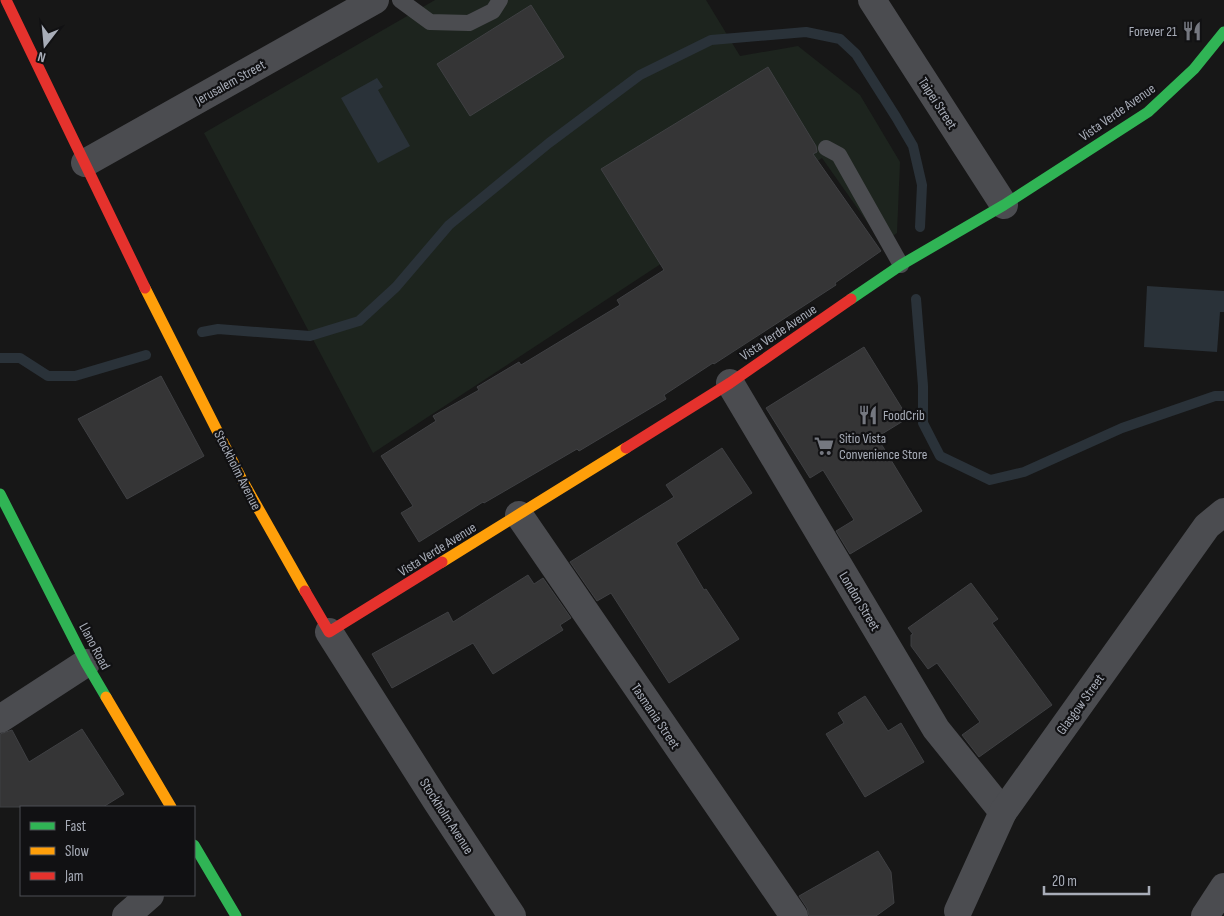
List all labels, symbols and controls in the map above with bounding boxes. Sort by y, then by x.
north arrow [20,20,70,70]
restaurant icon: Forever 21 [1181,20,1203,42]
place label: Forever 21 [1129,23,1177,40]
text: N [36,48,47,66]
street label: Jerusalem Street [191,56,268,109]
street label: Taipei Street [915,74,961,132]
street label: Vista Verde Avenue [1076,80,1159,145]
street label: Vista Verde Avenue [737,300,820,364]
restaurant icon: FoodCrib [857,404,879,426]
place label: FoodCrib [883,407,925,424]
street label: Stockholm Avenue [210,428,265,513]
place label: Sitio Vista Convenience Store [839,430,927,463]
supermarket icon: Sitio Vista Convenience Store [813,435,835,457]
street label: Vista Verde Avenue [395,519,479,580]
street label: London Street [835,568,884,634]
street label: Llano Road [75,620,114,673]
street label: Glasgow Street [1053,671,1108,738]
street label: Tasmania Street [627,680,684,752]
street label: Stockholm Avenue [416,775,477,857]
legend [20,806,195,896]
text: Fast [65,817,87,836]
text: Slow [65,842,89,861]
scale bar [1044,864,1149,896]
text: Jam [64,867,83,886]
text: 20 m [1052,872,1077,891]

